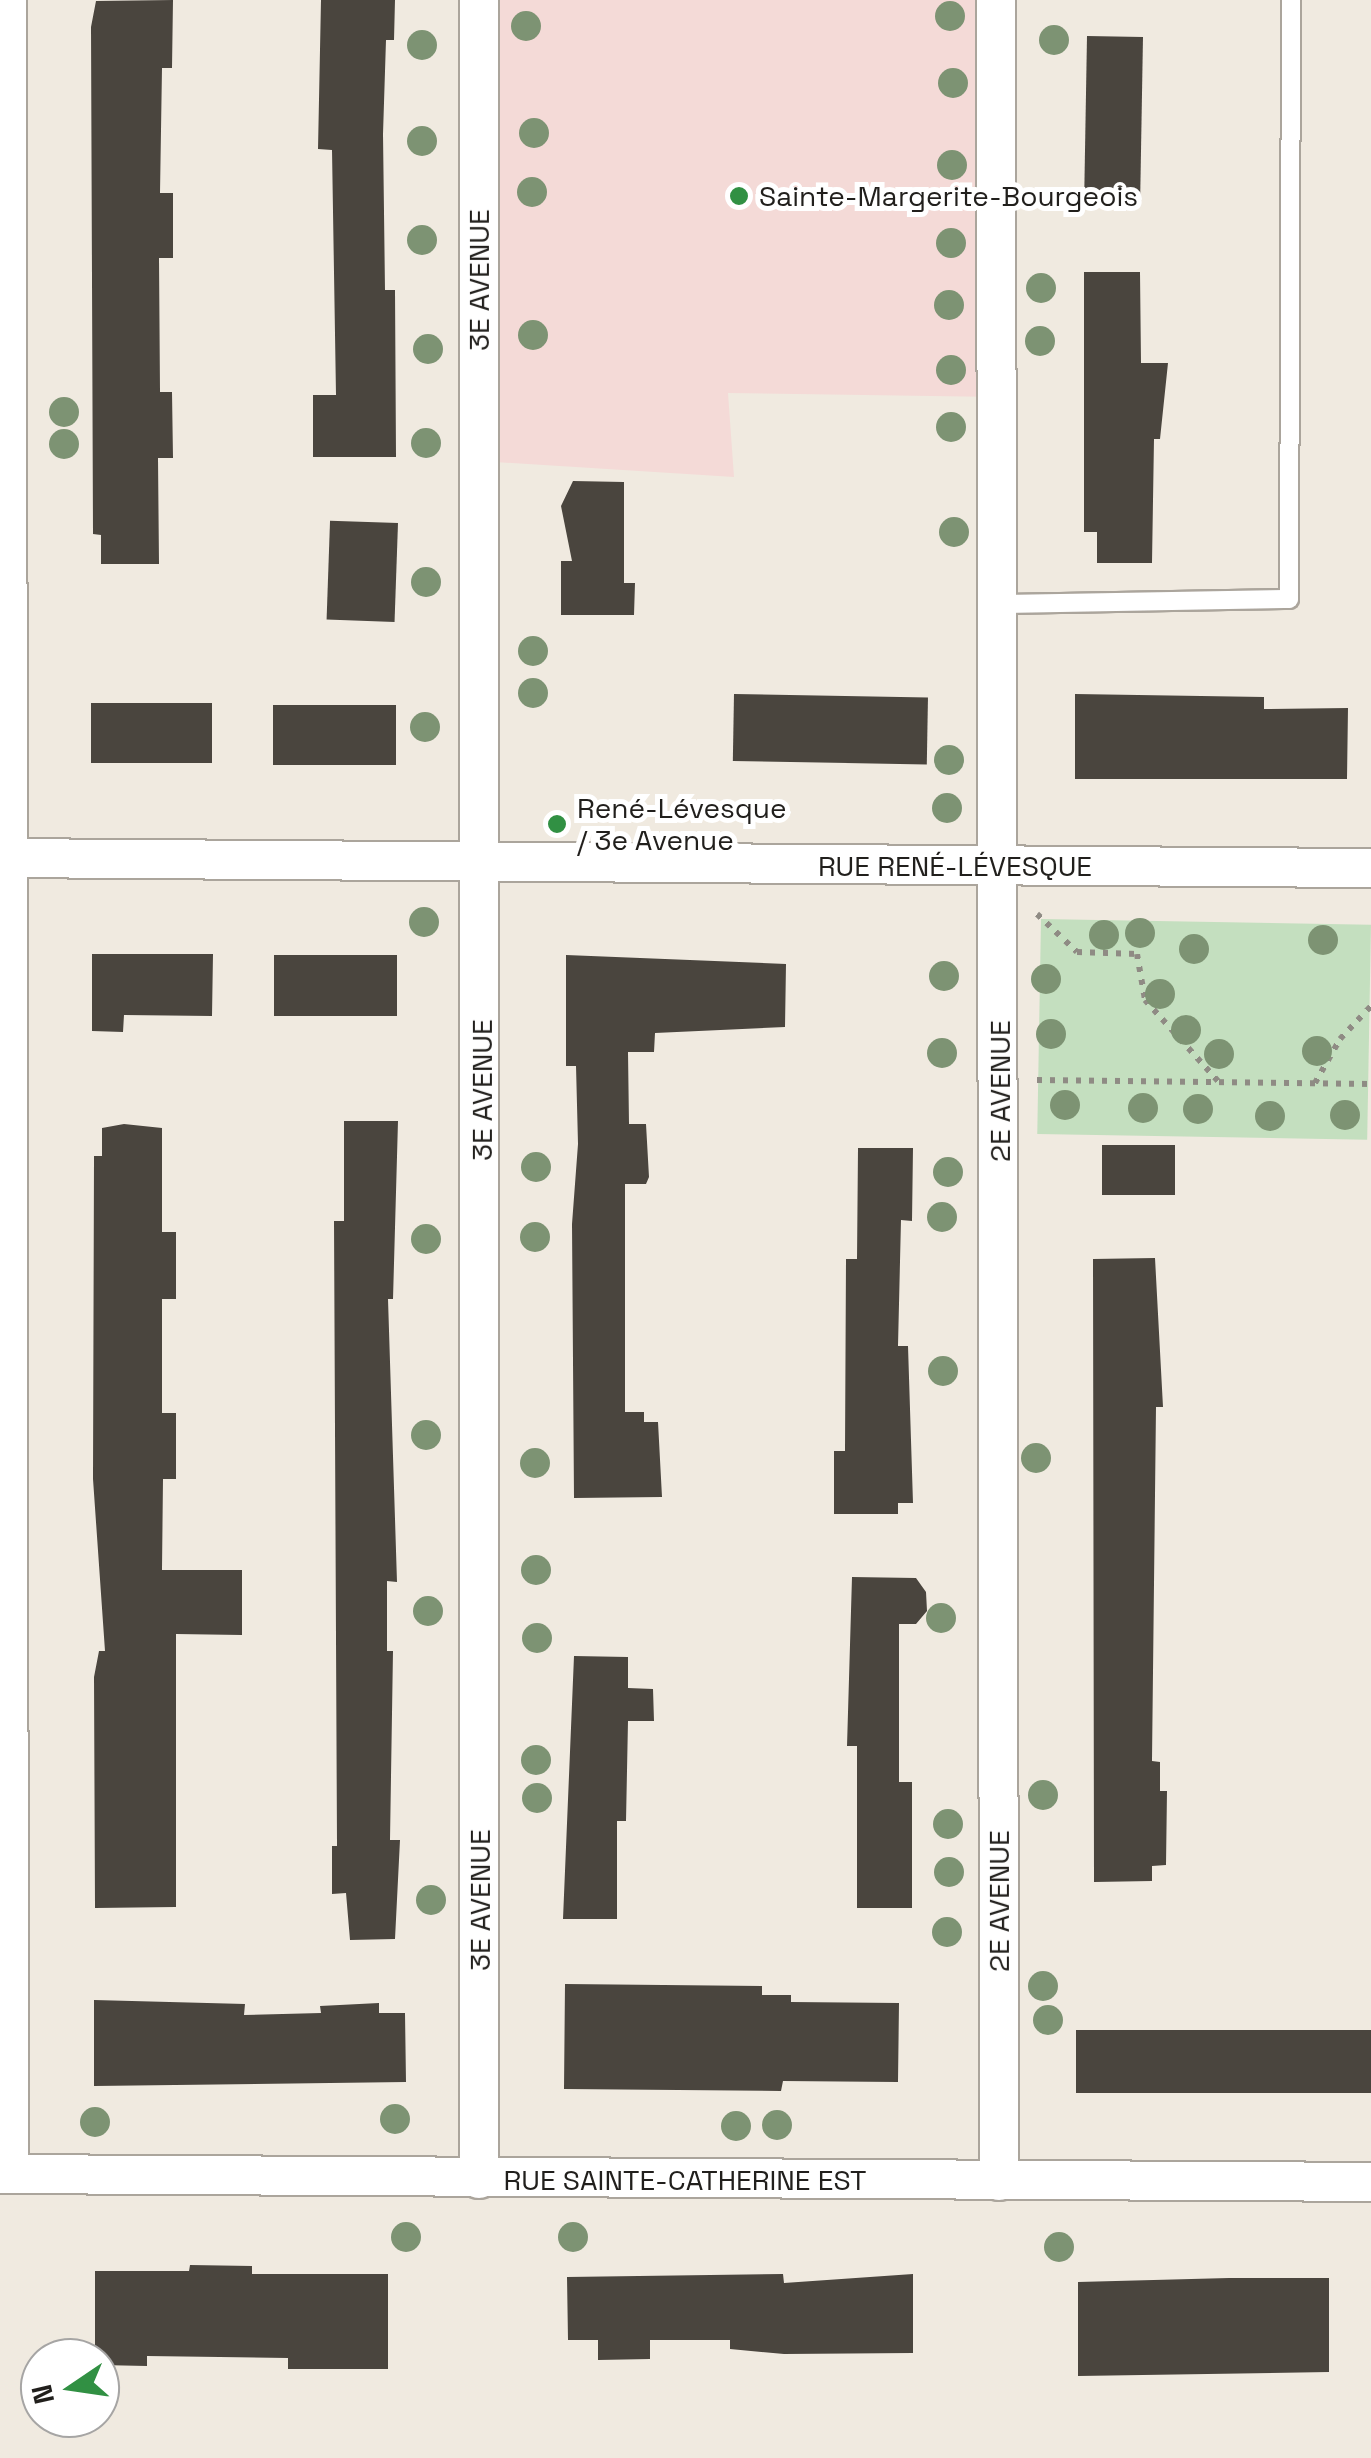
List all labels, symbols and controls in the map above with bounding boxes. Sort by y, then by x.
place label: Sainte-Margerite-Bourgeois [759,179,1138,213]
marker: Sainte-Margerite-Bourgeois [728,185,750,207]
street label: 3E AVENUE [462,209,496,351]
place label: René-Lévesque / 3e Avenue [577,791,787,857]
marker: René-Lévesque / 3e Avenue [546,813,568,835]
street label: RUE RENÉ-LÉVESQUE [818,849,1092,883]
street label: 3E AVENUE [465,1019,499,1161]
street label: 2E AVENUE [983,1020,1017,1162]
street label: 3E AVENUE [463,1829,497,1971]
street label: 2E AVENUE [982,1830,1016,1972]
street label: RUE SAINTE-CATHERINE EST [504,2163,866,2197]
north arrow [20,2338,120,2438]
text: N [23,2381,62,2407]

